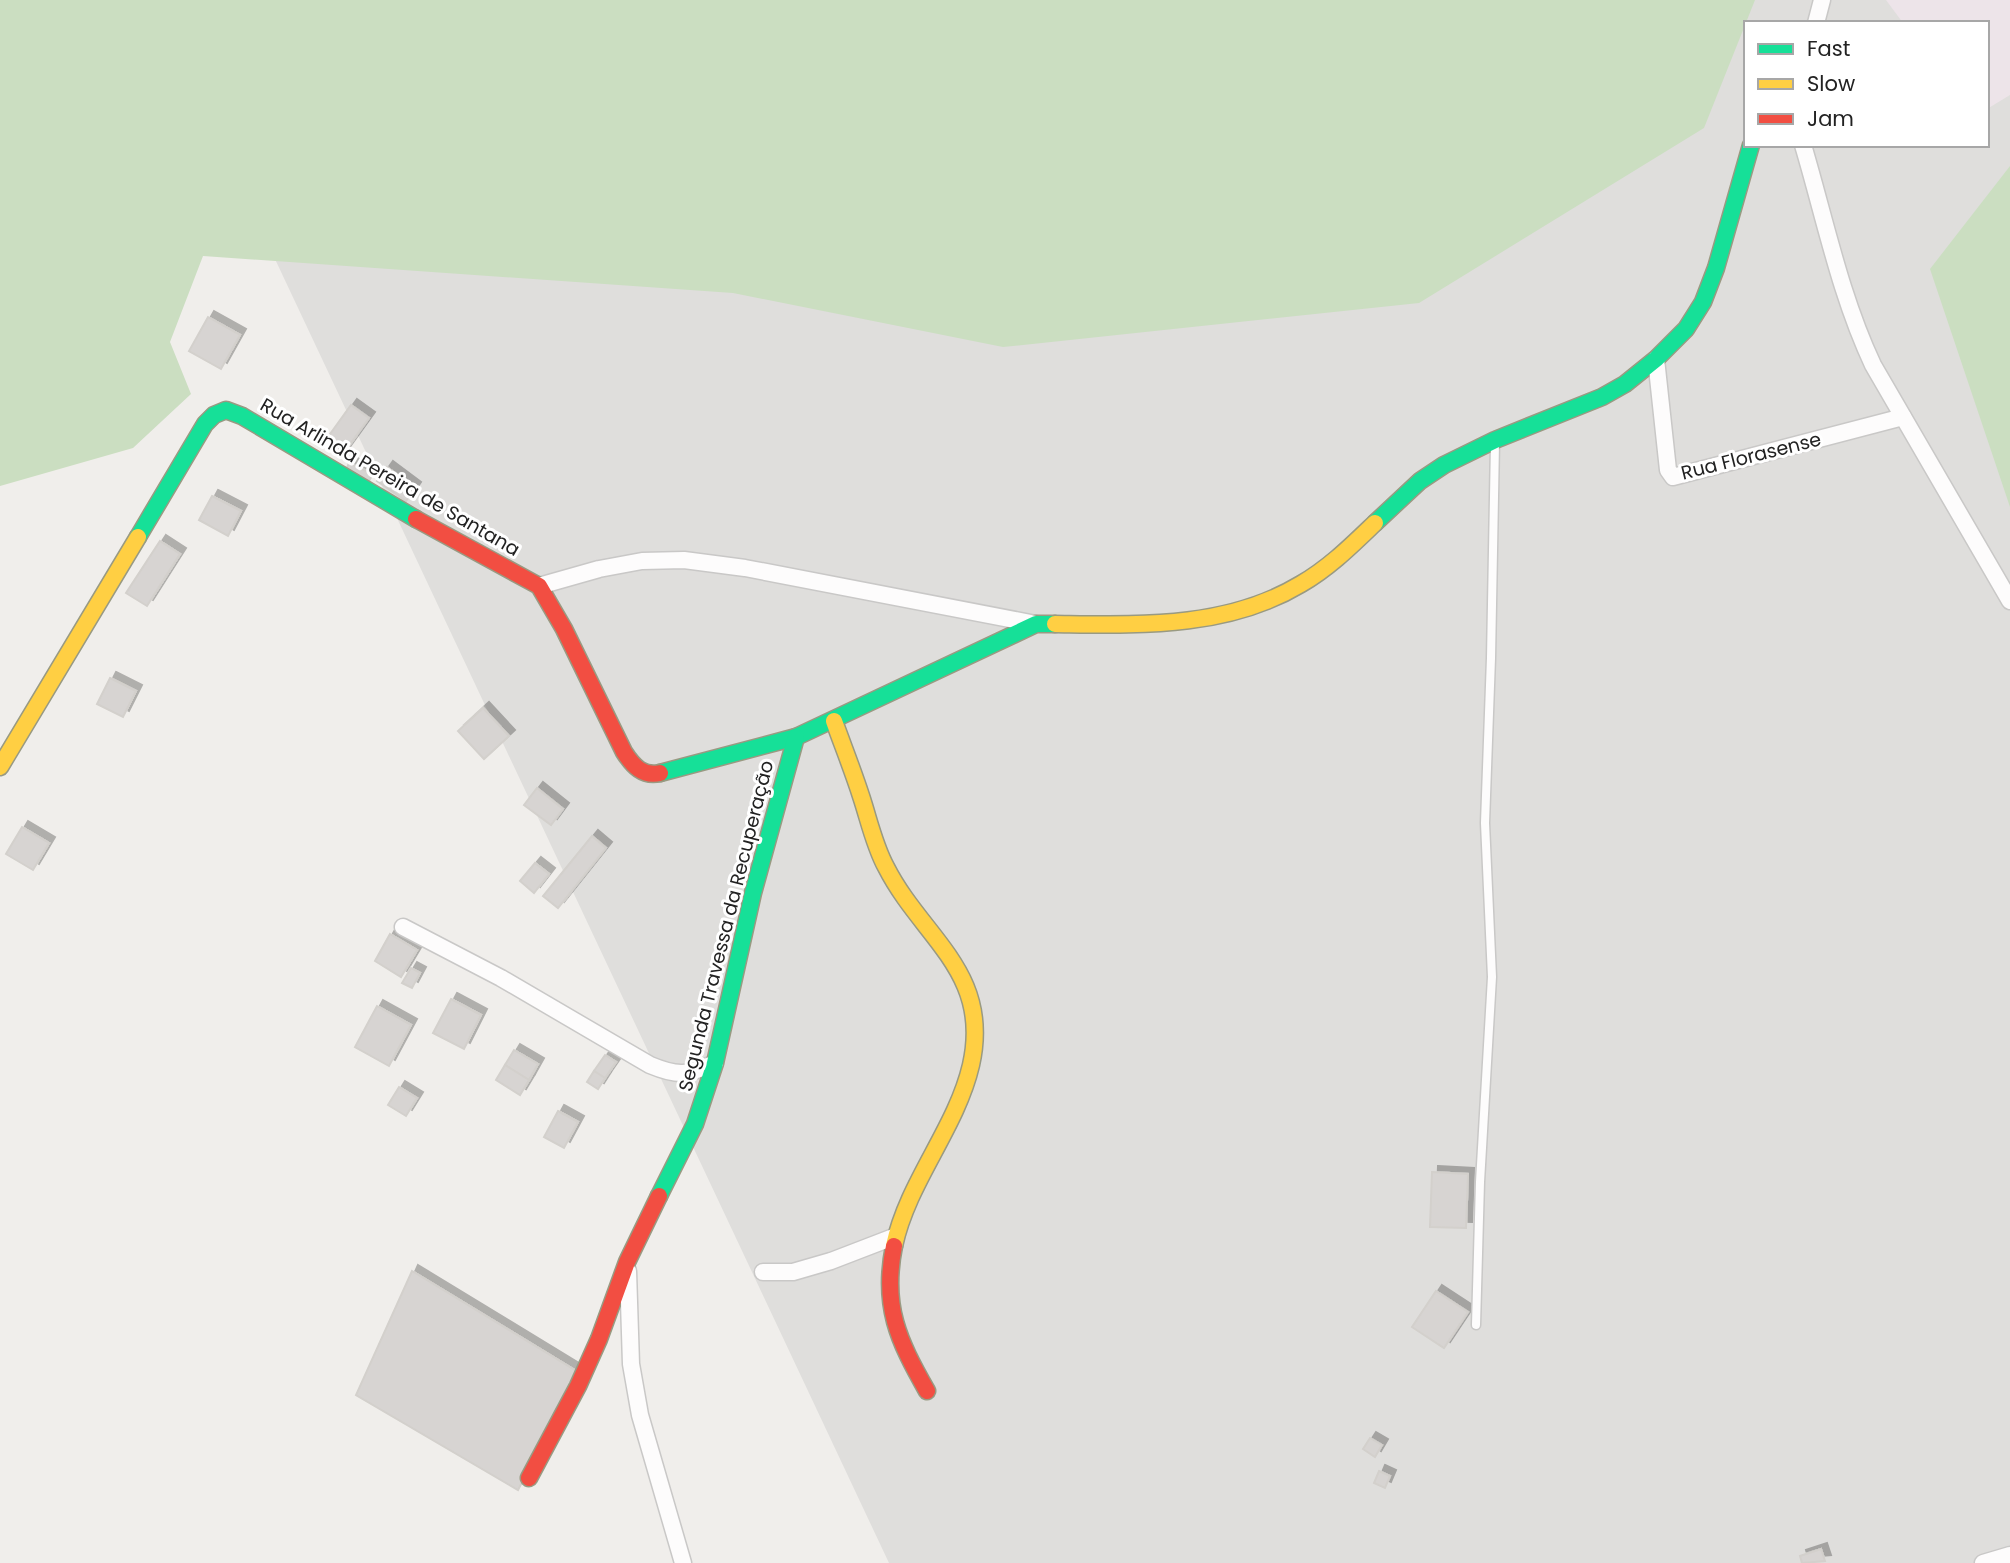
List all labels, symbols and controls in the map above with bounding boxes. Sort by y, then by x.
legend [1744,21,1989,147]
text: Fast [1807,34,1850,63]
text: Slow [1807,69,1855,98]
text: Jam [1807,104,1854,133]
street label: Rua Arlinda Pereira de Santana [255,391,525,563]
street label: Rua Florasense [1678,426,1824,486]
street label: Segunda Travessa da Recuperação [672,758,780,1094]

